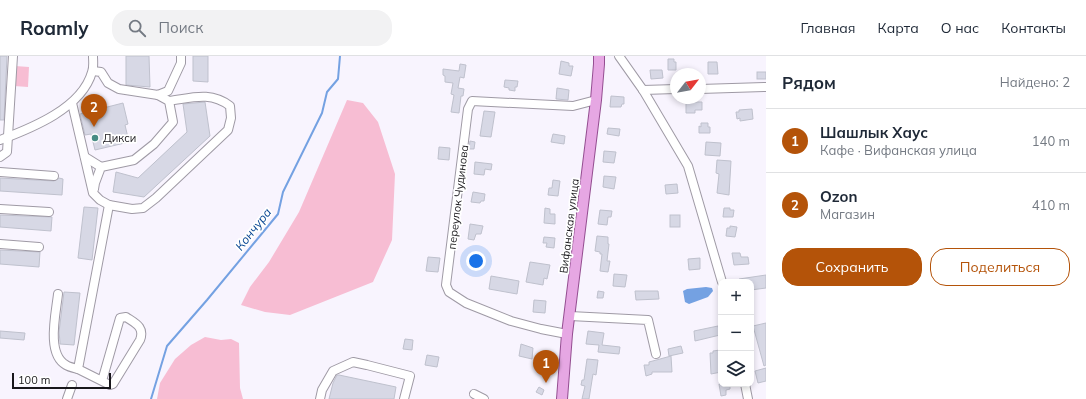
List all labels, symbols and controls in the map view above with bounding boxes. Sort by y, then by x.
search box [112,10,392,46]
text: Roamly [20,16,88,40]
icon: search [126,17,148,39]
text: Поиск [158,18,203,37]
text: Главная [801,19,856,37]
text: Карта [878,19,919,37]
text: О нас [941,19,979,37]
text: Контакты [1001,19,1066,37]
north arrow [670,68,706,104]
text: Рядом [782,72,836,93]
text: Найдено: 2 [1000,74,1070,90]
pin: 2 [81,94,107,127]
text: Шашлык Хаус [820,123,928,142]
place label: Дикси [103,131,136,145]
marker: Дикси [90,133,100,143]
text: 1 [791,133,799,149]
text: 140 m [1032,133,1070,149]
text: Кафе · Вифанская улица [820,142,977,158]
street label: переулок Чудинова [445,144,471,250]
street label: Вифанская улица [556,178,582,274]
text: Ozon [820,187,857,206]
text: 2 [791,197,799,213]
text: 410 m [1032,197,1070,213]
water label: Кончура [232,205,274,253]
text: Магазин [820,206,875,222]
button: Сохранить [782,248,922,286]
button: Поделиться [930,248,1070,286]
your location [466,251,486,271]
map controls [718,279,754,387]
button: + [718,279,754,315]
button: − [718,315,754,351]
pin: 1 [533,350,559,383]
button: layers [718,351,754,387]
scale bar [12,371,111,390]
text: 100 m [18,373,50,387]

